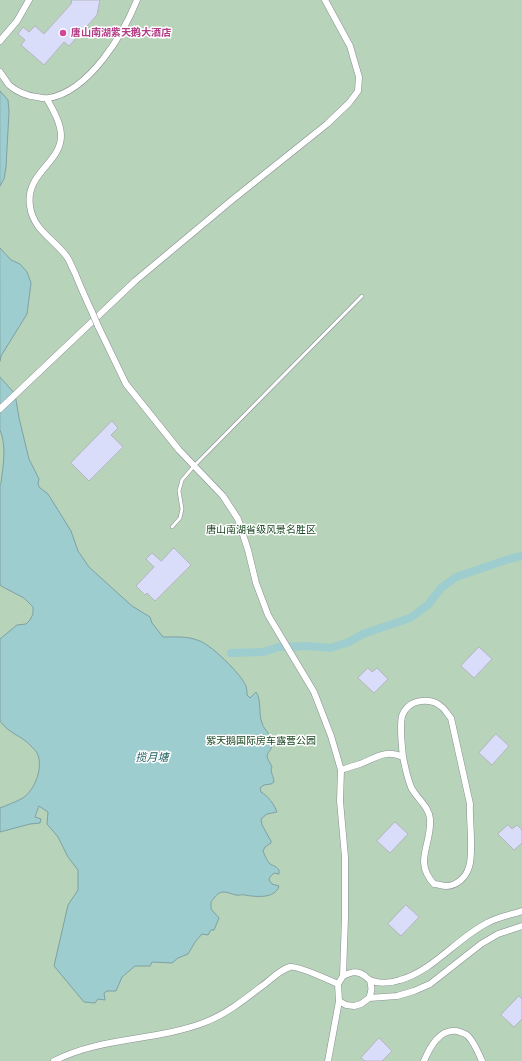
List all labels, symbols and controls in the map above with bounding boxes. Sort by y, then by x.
place label: 唐山南湖紫天鹅大酒店 [71,27,171,39]
marker: 唐山南湖紫天鹅大酒店 [58,28,68,38]
park label: 唐山南湖省级风景名胜区 [206,524,316,536]
park label: 紫天鹅国际房车露营公园 [206,735,316,747]
water label: 揽月塘 [136,751,168,765]

